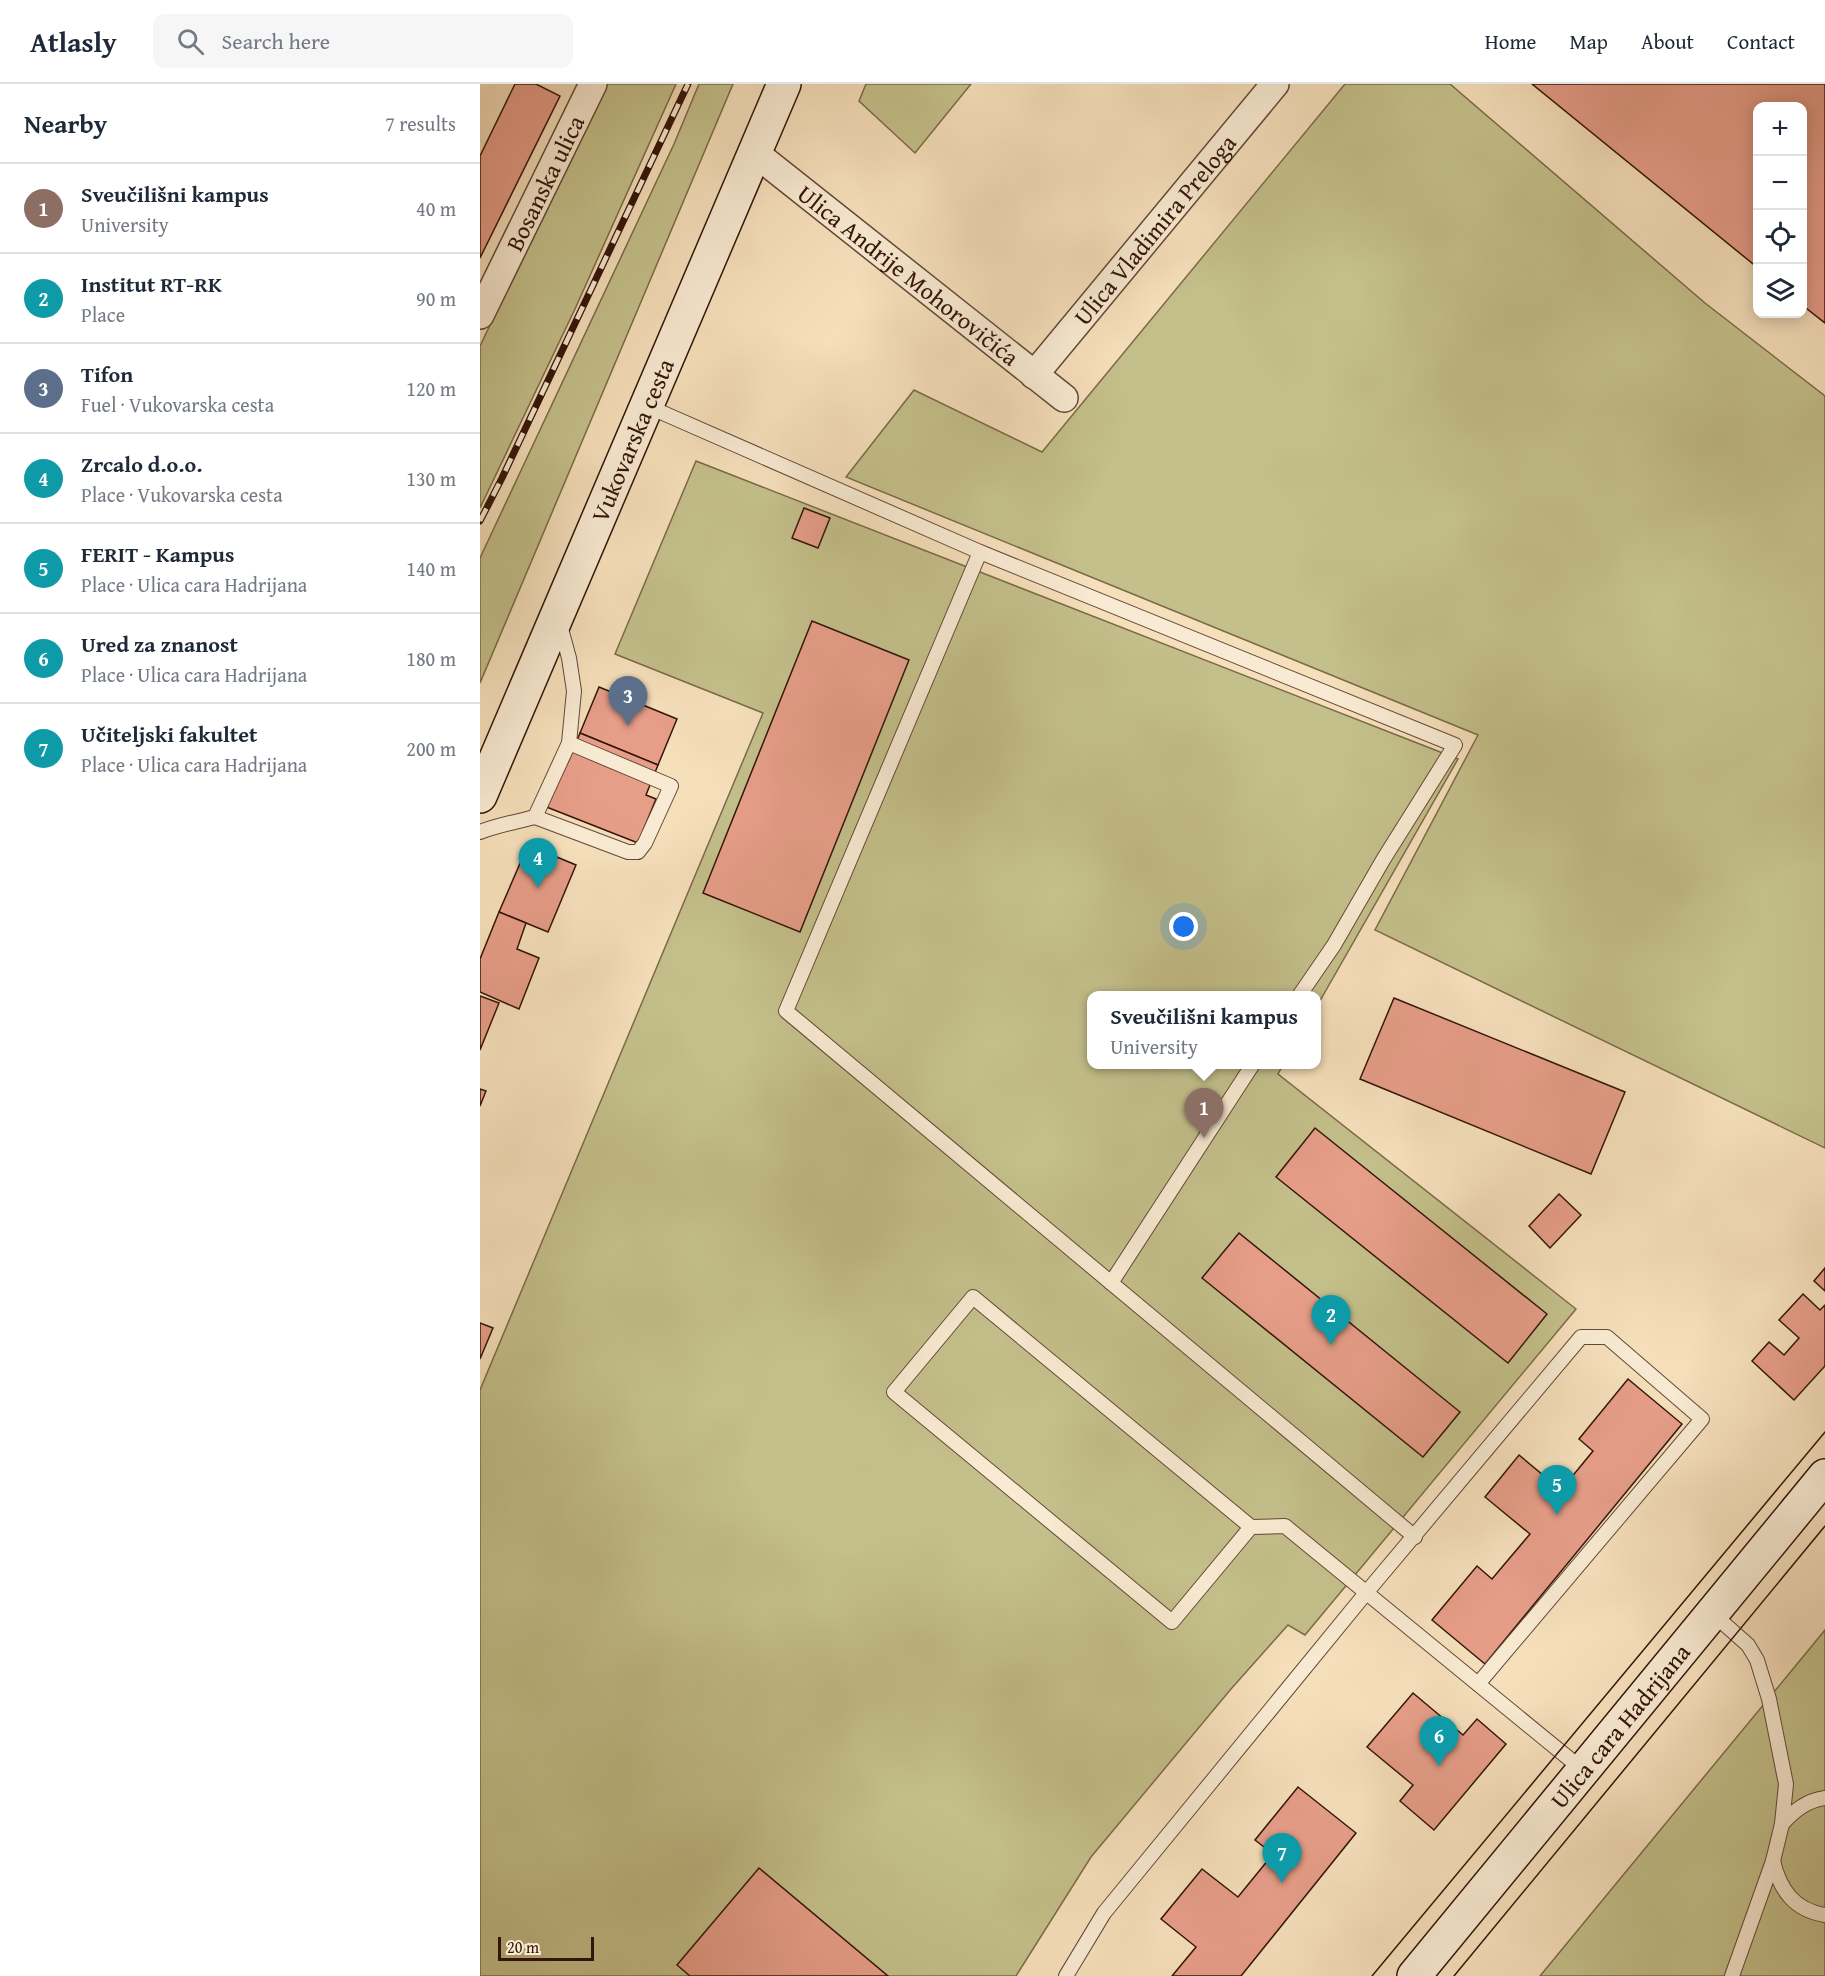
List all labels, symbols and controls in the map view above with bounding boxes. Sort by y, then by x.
search box [153,14,573,68]
text: Atlasly [30,21,117,62]
icon: search [174,25,207,58]
text: Search here [222,25,330,57]
text: Home [1485,26,1536,57]
text: Map [1569,26,1608,57]
text: About [1641,26,1694,57]
text: Contact [1727,26,1795,57]
map controls [1753,102,1807,318]
button: + [1753,102,1807,156]
text: Nearby [24,104,107,143]
text: 7 results [385,109,456,138]
street label: Bosanska ulica [497,109,593,257]
street label: Ulica Vladimira Preloga [1065,126,1245,332]
button: − [1753,156,1807,210]
street label: Ulica Andrije Mohorovičića [790,176,1027,374]
text: Sveučilišni kampus [81,178,269,210]
text: 1 [38,194,49,223]
text: 40 m [416,194,456,223]
text: University [81,210,169,239]
button: locate [1753,210,1807,264]
button: layers [1753,264,1807,318]
text: Institut RT-RK [81,268,222,300]
text: 2 [38,284,49,313]
text: 90 m [416,284,456,313]
text: Place [81,300,125,329]
street label: Vukovarska cesta [582,352,683,527]
text: Tifon [81,358,133,390]
text: 3 [38,374,49,403]
text: 120 m [406,374,456,403]
text: Fuel · Vukovarska cesta [81,390,274,419]
text: Zrcalo d.o.o. [81,448,202,480]
text: 4 [38,464,49,493]
text: 130 m [406,464,456,493]
text: Place · Vukovarska cesta [81,480,283,509]
text: FERIT - Kampus [81,538,234,570]
text: 5 [38,554,49,583]
text: 140 m [406,554,456,583]
text: Place · Ulica cara Hadrijana [81,570,307,599]
text: Ured za znanost [81,628,238,660]
text: 6 [38,644,49,673]
text: 180 m [406,644,456,673]
text: Place · Ulica cara Hadrijana [81,660,307,689]
pin: 3 [608,676,648,726]
text: Učiteljski fakultet [81,718,257,750]
text: 7 [38,734,49,763]
text: 200 m [406,734,456,763]
text: Place · Ulica cara Hadrijana [81,750,307,779]
pin: 4 [518,838,558,888]
your location [1169,912,1198,941]
popup [1087,991,1321,1069]
text: Sveučilišni kampus [1110,1000,1298,1032]
text: University [1110,1032,1198,1061]
pin: 1 [1184,1088,1224,1138]
pin: 2 [1312,1296,1350,1345]
pin: 5 [1538,1466,1576,1515]
street label: Ulica cara Hadrijana [1541,1635,1699,1816]
pin: 6 [1420,1716,1458,1766]
pin: 7 [1262,1834,1302,1883]
scale bar [498,1934,594,1962]
text: 20 m [507,1935,539,1959]

